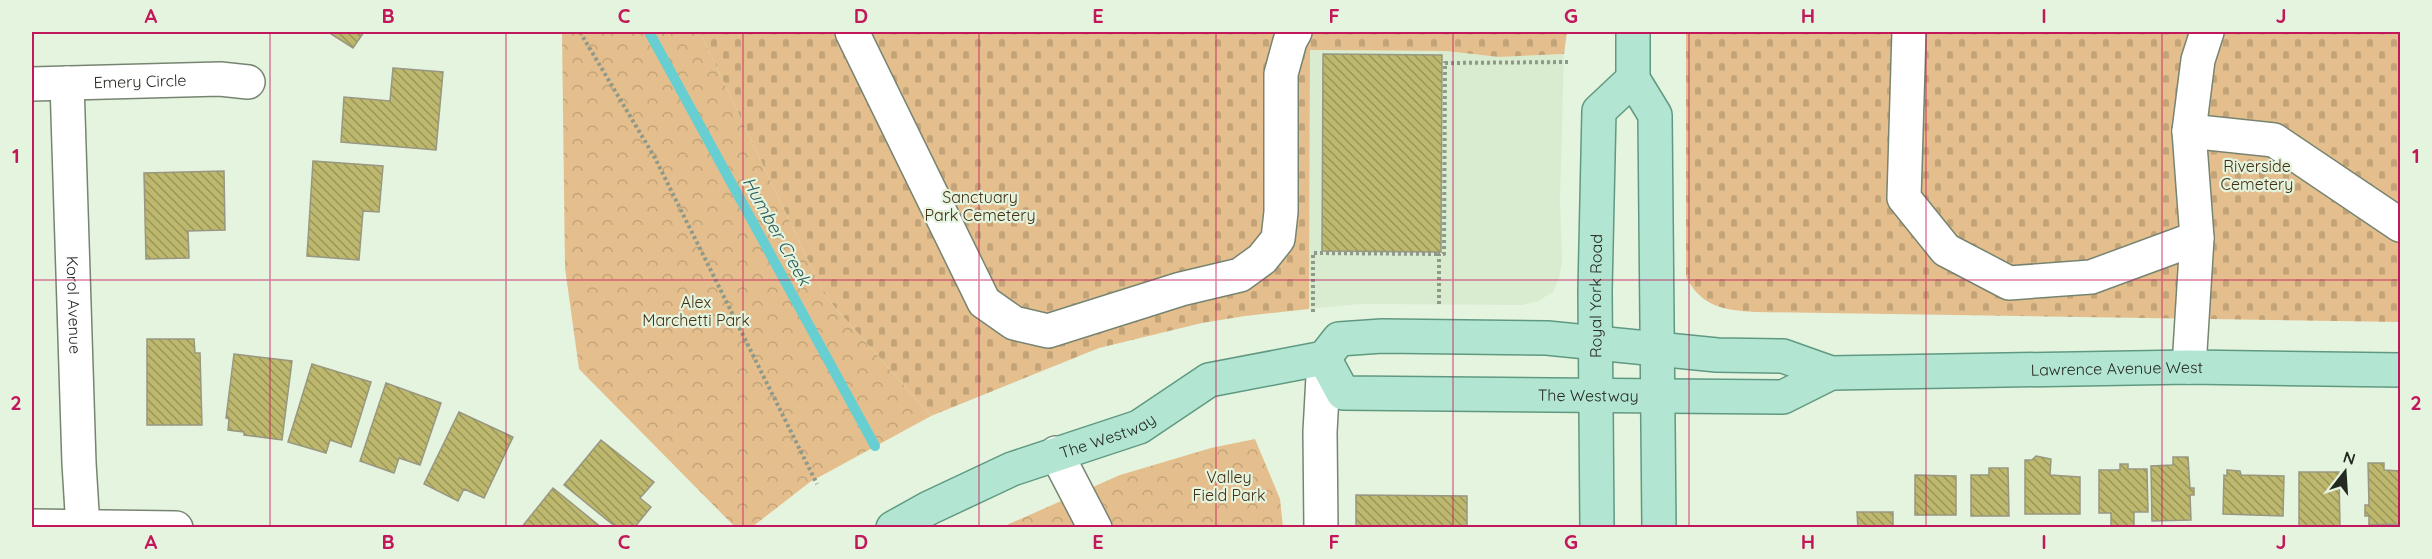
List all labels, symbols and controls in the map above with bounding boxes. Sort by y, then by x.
text: A [145,3,158,28]
text: B [381,3,395,28]
text: C [618,3,631,28]
text: D [854,3,868,28]
text: E [1092,3,1104,28]
text: F [1328,3,1340,28]
text: G [1564,3,1578,28]
text: H [1801,3,1815,28]
text: I [2041,3,2047,28]
text: J [2275,3,2287,28]
street label: Emery Circle [93,70,187,92]
text: 1 [12,143,20,168]
text: 1 [2412,143,2420,168]
park label: Riverside Cemetery [2221,156,2293,194]
water label: Humber Creek [738,173,817,291]
park label: Sanctuary Park Cemetery [925,187,1036,225]
street label: Royal York Road [1585,234,1606,358]
street label: Korol Avenue [62,255,86,354]
park label: Alex Marchetti Park [642,292,750,330]
street label: Lawrence Avenue West [2030,357,2203,380]
street label: The Westway [1538,385,1639,406]
text: 2 [10,390,22,415]
text: 2 [2410,390,2422,415]
street label: The Westway [1057,409,1159,463]
north arrow [2315,442,2375,502]
text: N [2341,446,2358,469]
park label: Valley Field Park [1193,467,1265,505]
text: A [145,529,158,554]
text: B [381,529,395,554]
text: C [618,529,631,554]
text: D [854,529,868,554]
text: E [1092,529,1104,554]
text: F [1328,529,1340,554]
text: G [1564,529,1578,554]
text: H [1801,529,1815,554]
text: I [2041,529,2047,554]
text: J [2275,529,2287,554]

